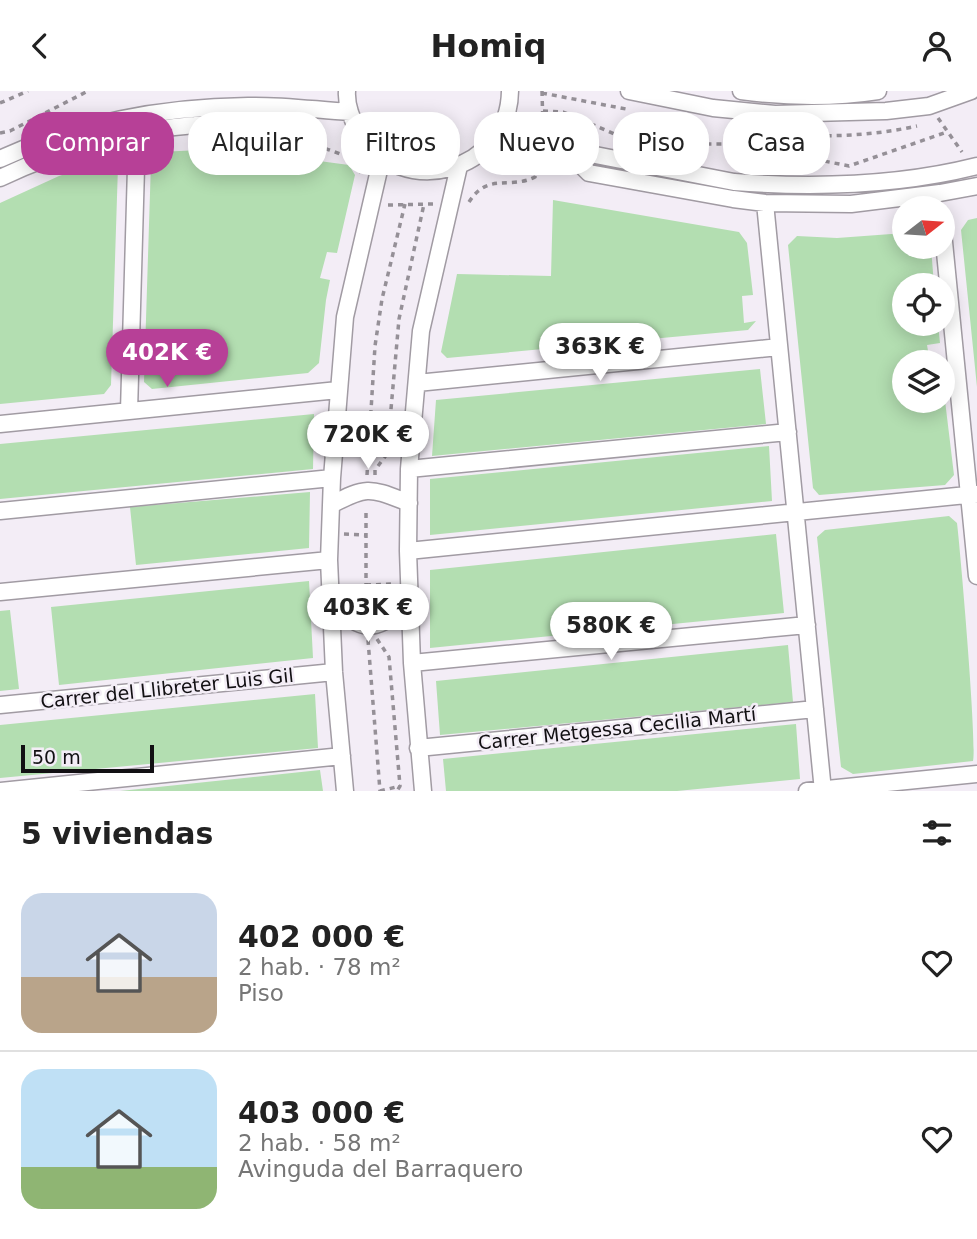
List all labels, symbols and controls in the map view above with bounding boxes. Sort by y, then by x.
icon: back [21,27,59,65]
text: Homiq [431,27,546,65]
icon: person [918,27,956,65]
chip: Comprar [21,112,174,175]
chip: Alquilar [188,112,327,175]
chip: Filtros [341,112,460,175]
chip: Nuevo [474,112,599,175]
chip: Piso [613,112,709,175]
chip: Casa [723,112,830,175]
north arrow [892,196,956,259]
map controls [892,196,955,413]
button: locate [892,273,955,336]
pin: 363K € [543,323,657,383]
pin: 402K € [110,329,224,389]
text: 363K € [555,333,645,359]
text: 402K € [122,339,212,365]
button: layers [892,350,955,413]
pin: 720K € [311,411,425,471]
text: 720K € [323,421,413,447]
pin: 403K € [311,585,425,644]
text: 403K € [323,594,413,620]
pin: 580K € [554,603,668,662]
text: 580K € [566,612,656,638]
street label: Carrer del Llibreter Luis Gil [39,664,295,712]
street label: Carrer Metgessa Cecilia Martí [477,702,758,754]
scale bar [21,742,154,774]
text: 50 m [32,746,81,768]
icon: filters [918,814,956,852]
text: 5 viviendas [21,816,213,851]
text: 402 000 € [238,919,405,954]
icon: home [77,921,161,1005]
icon: heart [918,944,956,982]
text: 2 hab. · 78 m² [238,954,401,980]
text: Piso [238,980,284,1006]
text: 403 000 € [238,1095,405,1130]
icon: home [77,1097,161,1181]
icon: heart [918,1120,956,1158]
text: 2 hab. · 58 m² [238,1130,401,1156]
text: Avinguda del Barraquero [238,1156,523,1182]

